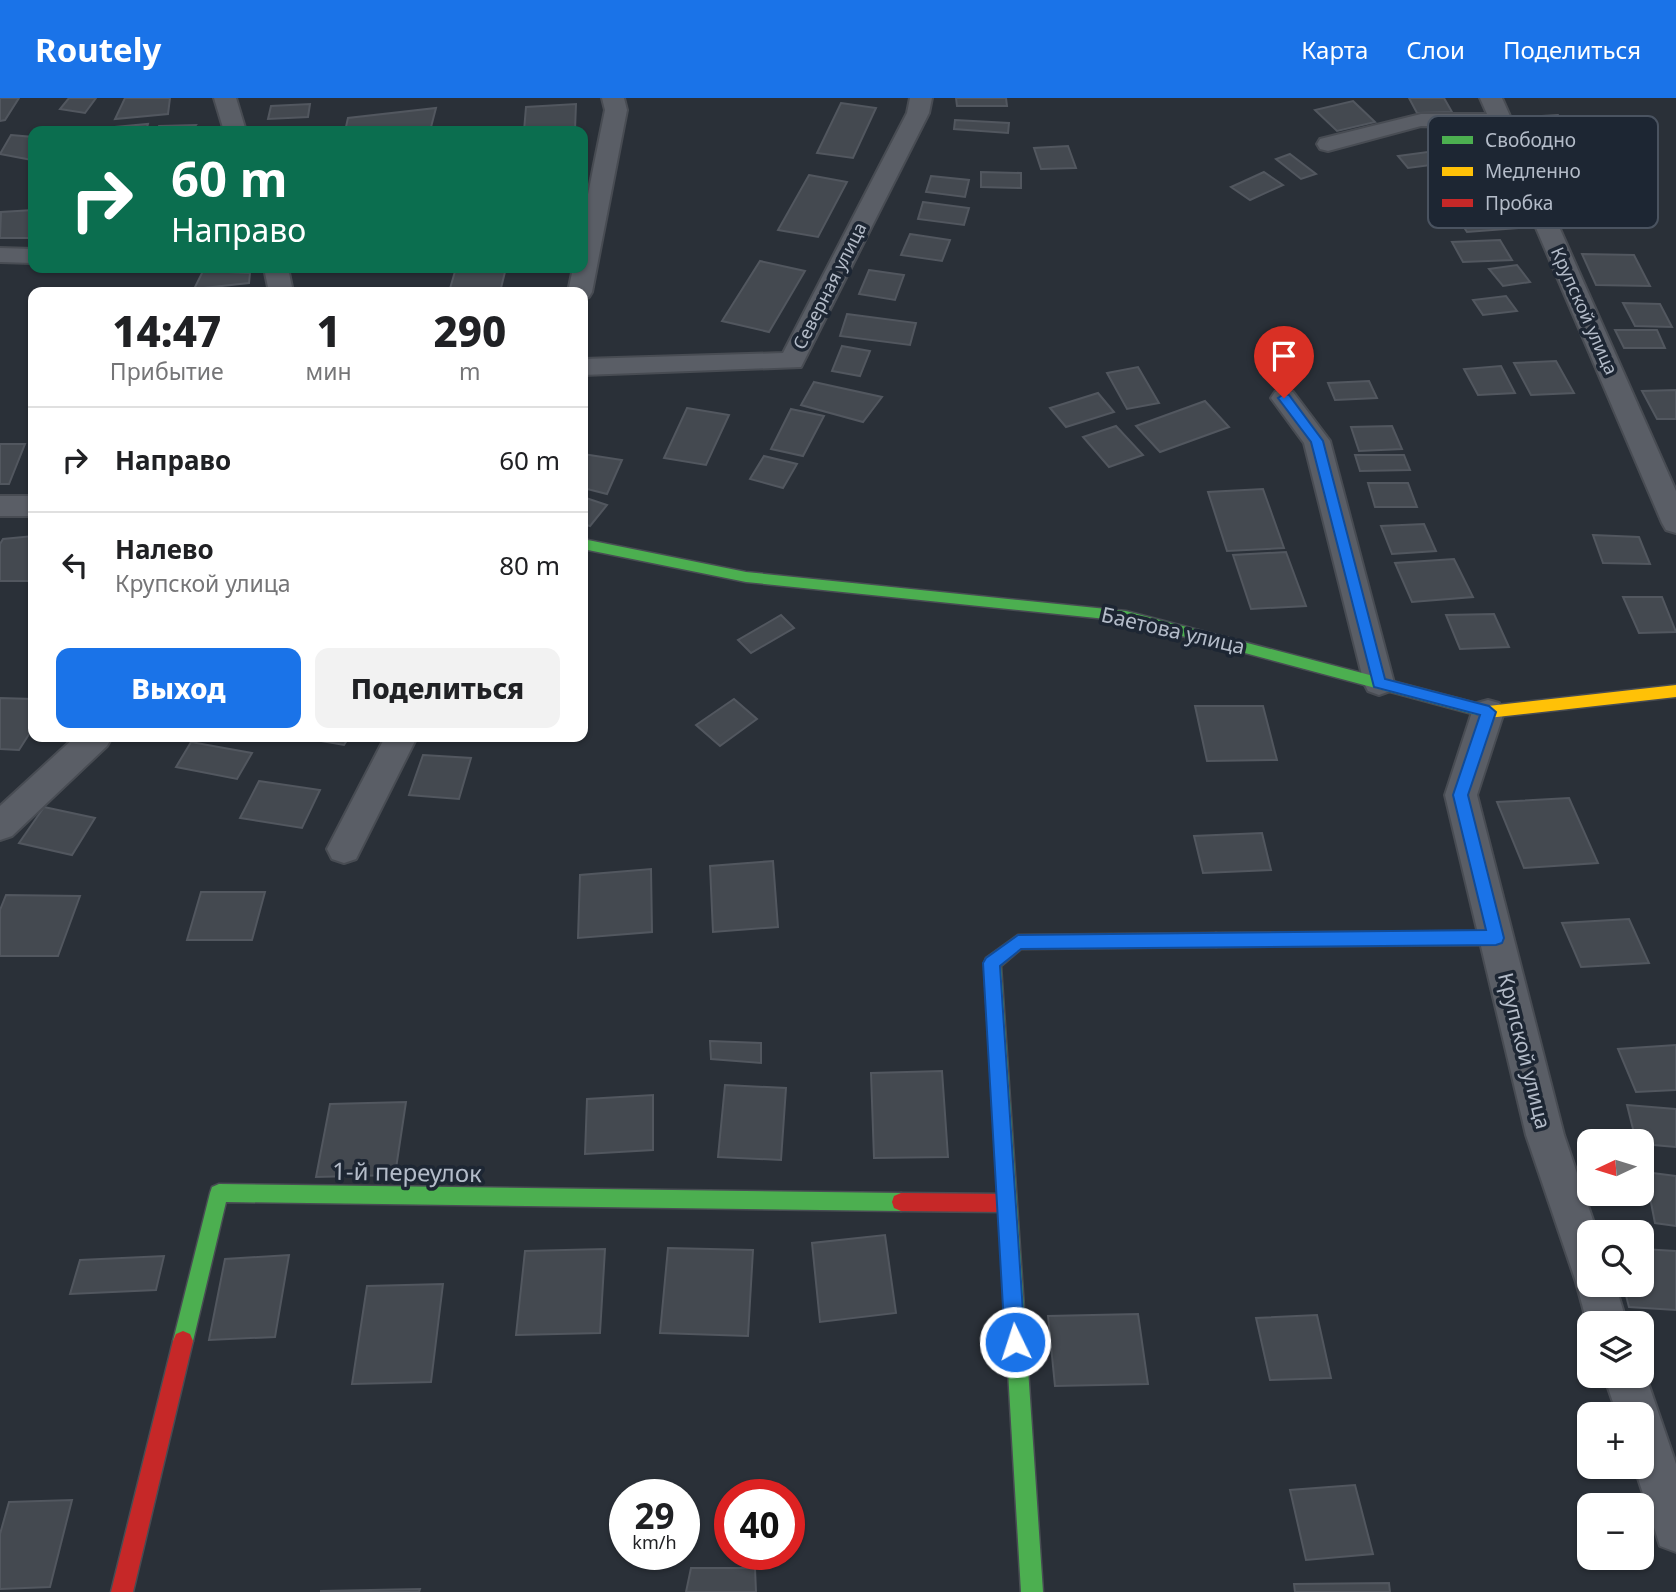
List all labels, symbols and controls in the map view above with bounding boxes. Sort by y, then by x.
text: Routely [35,27,161,72]
text: Карта [1301,33,1368,66]
text: Слои [1406,33,1465,66]
text: Поделиться [1503,33,1641,66]
legend [1428,116,1658,228]
text: Свободно [1485,127,1576,153]
text: 60 m [171,145,288,211]
icon: right [56,154,147,245]
text: Медленно [1485,158,1581,184]
text: Пробка [1485,190,1553,216]
text: Направо [171,208,306,251]
street label: Северная улица [787,218,871,353]
street label: Крупской улица [1546,243,1624,378]
text: 14:47 [112,302,221,359]
text: 1 [316,302,341,359]
text: 290 [433,302,506,359]
pin [1254,326,1314,398]
icon: arrive [1265,337,1303,375]
text: Прибытие [110,355,224,387]
text: мин [306,355,352,387]
text: m [459,355,481,387]
icon: right [56,441,94,479]
text: Направо [115,442,231,478]
text: 60 m [499,442,560,478]
text: Налево [115,531,214,567]
icon: left [56,546,94,584]
text: 80 m [499,547,560,583]
text: Крупской улица [115,567,291,599]
street label: Баетова улица [1099,600,1248,660]
button: Выход [56,648,301,728]
button: Поделиться [315,648,560,728]
street label: Крупской улица [1492,970,1558,1132]
north arrow [1577,1129,1654,1206]
map controls [1577,1129,1654,1570]
street label: 1-й переулок [332,1154,482,1189]
button: search [1577,1220,1654,1297]
position arrow [978,1305,1052,1379]
button: layers [1577,1311,1654,1388]
button: + [1577,1402,1654,1479]
speed limit sign: 40 [714,1479,805,1570]
text: 29 [634,1492,675,1539]
button: − [1577,1493,1654,1570]
text: km/h [632,1530,677,1554]

